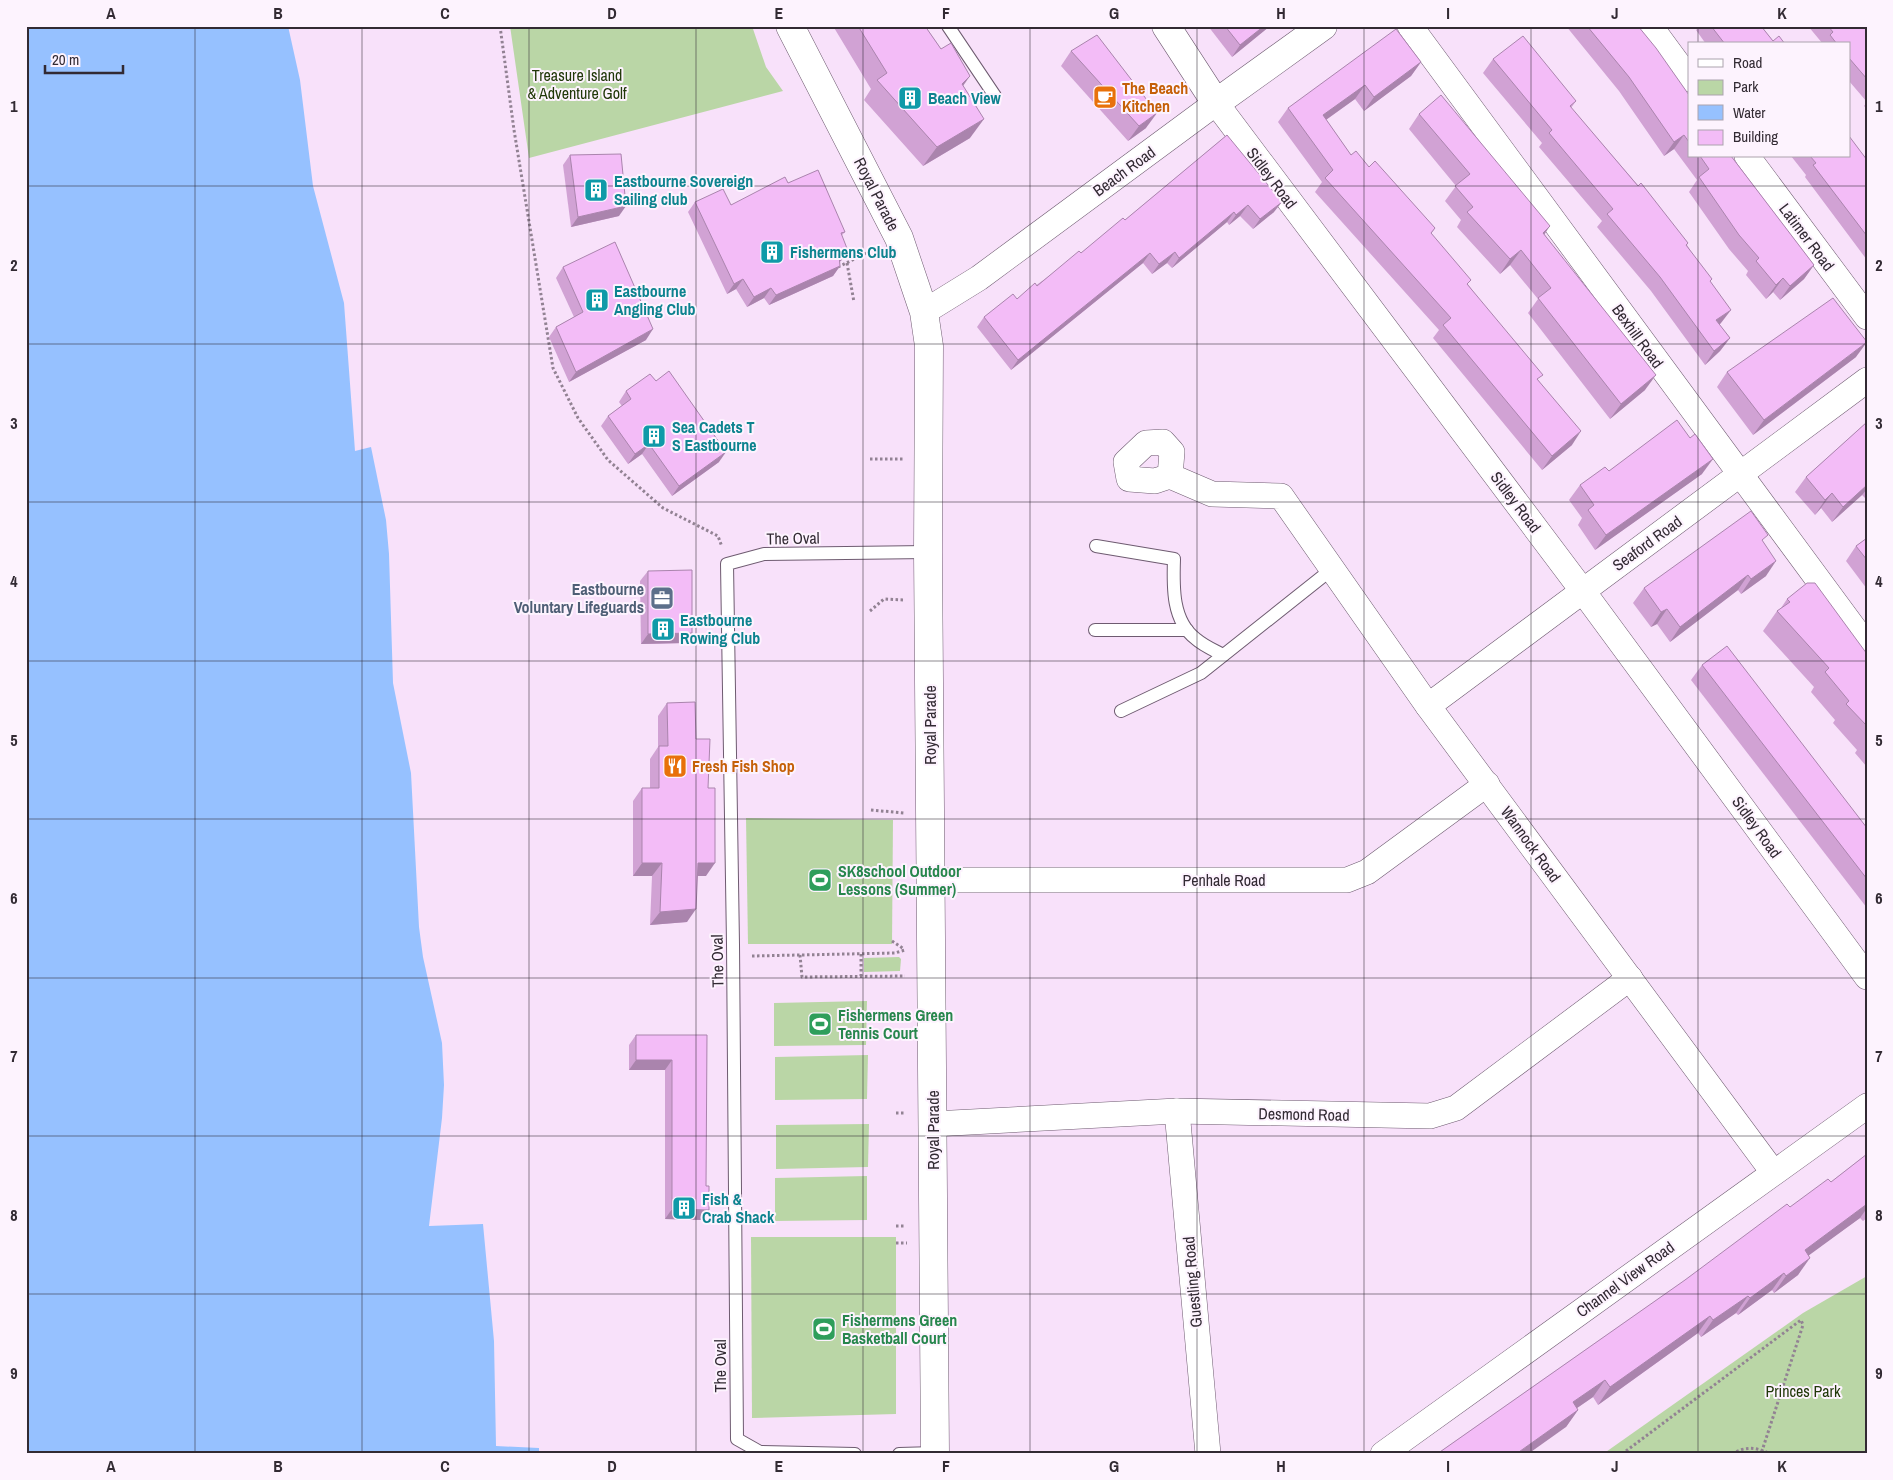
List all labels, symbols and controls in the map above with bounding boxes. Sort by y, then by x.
text: A [106,2,116,24]
text: B [273,2,283,24]
text: C [440,2,450,24]
text: D [607,2,617,24]
text: E [775,2,784,24]
text: F [942,2,950,24]
text: G [1109,2,1119,24]
text: H [1276,2,1286,24]
text: I [1446,2,1450,24]
text: J [1611,2,1619,24]
text: K [1777,2,1787,24]
scale bar [45,42,122,74]
legend [1688,42,1850,158]
text: 20 m [52,49,79,70]
text: Road [1733,52,1762,73]
park label: Treasure Island & Adventure Golf [527,64,627,104]
text: Park [1733,76,1759,97]
place label: The Beach Kitchen [1122,77,1188,117]
cafe icon: The Beach Kitchen [1092,84,1118,110]
building icon: Beach View [897,85,923,111]
place label: Beach View [928,87,1001,109]
text: 1 [10,95,18,117]
text: 1 [1875,95,1883,117]
text: Water [1733,102,1765,123]
text: Building [1733,126,1778,147]
street label: Beach Road [1088,141,1160,201]
street label: Sidley Road [1242,143,1302,213]
street label: Royal Parade [849,154,905,234]
place label: Eastbourne Sovereign Sailing club [614,170,753,210]
building icon: Eastbourne Sovereign Sailing club [583,177,609,203]
street label: Latimer Road [1774,199,1840,275]
building icon: Fishermens Club [759,239,785,265]
place label: Fishermens Club [790,241,896,263]
text: 2 [10,254,18,276]
text: 2 [1875,254,1883,276]
place label: Eastbourne Angling Club [614,280,696,320]
building icon: Eastbourne Angling Club [584,287,610,313]
street label: Bexhill Road [1607,299,1669,373]
text: 3 [10,412,18,434]
text: 3 [1875,412,1883,434]
place label: Sea Cadets T S Eastbourne [672,416,757,456]
building icon: Sea Cadets T S Eastbourne [641,423,667,449]
street label: Sidley Road [1486,467,1546,537]
street label: Seaford Road [1608,510,1686,576]
street label: The Oval [766,527,820,549]
text: 4 [10,570,18,592]
text: 4 [1875,570,1883,592]
place label: Eastbourne Voluntary Lifeguards [514,578,644,618]
office icon: Eastbourne Voluntary Lifeguards [649,585,675,611]
place label: Eastbourne Rowing Club [680,609,760,649]
building icon: Eastbourne Rowing Club [650,616,676,642]
street label: Royal Parade [919,685,941,765]
text: 5 [10,729,18,751]
text: 5 [1875,729,1883,751]
restaurant icon: Fresh Fish Shop [662,753,688,779]
place label: Fresh Fish Shop [692,755,795,777]
street label: Sidley Road [1727,792,1787,862]
street label: Wannock Road [1496,801,1566,887]
place label: SK8school Outdoor Lessons (Summer) [838,860,962,900]
sports icon: SK8school Outdoor Lessons (Summer) [807,867,833,893]
street label: Penhale Road [1182,869,1266,891]
text: 6 [10,887,18,909]
text: 6 [1875,887,1883,909]
street label: The Oval [706,934,728,988]
place label: Fishermens Green Tennis Court [838,1004,953,1044]
sports icon: Fishermens Green Tennis Court [807,1011,833,1037]
text: 7 [10,1045,18,1067]
text: 7 [1875,1045,1883,1067]
street label: Royal Parade [922,1090,944,1170]
street label: Desmond Road [1258,1102,1350,1126]
place label: Fish & Crab Shack [702,1188,775,1228]
building icon: Fish & Crab Shack [671,1195,697,1221]
text: 8 [10,1204,18,1226]
text: 8 [1875,1204,1883,1226]
street label: Guestling Road [1177,1236,1207,1328]
street label: Channel View Road [1571,1236,1679,1322]
place label: Fishermens Green Basketball Court [842,1309,957,1349]
sports icon: Fishermens Green Basketball Court [811,1316,837,1342]
street label: The Oval [709,1339,731,1393]
text: 9 [10,1362,18,1384]
text: 9 [1875,1362,1883,1384]
park label: Princes Park [1765,1380,1841,1402]
text: A [106,1455,116,1477]
text: B [273,1455,283,1477]
text: C [440,1455,450,1477]
text: D [607,1455,617,1477]
text: E [775,1455,784,1477]
text: F [942,1455,950,1477]
text: G [1109,1455,1119,1477]
text: H [1276,1455,1286,1477]
text: I [1446,1455,1450,1477]
text: J [1611,1455,1619,1477]
text: K [1777,1455,1787,1477]

